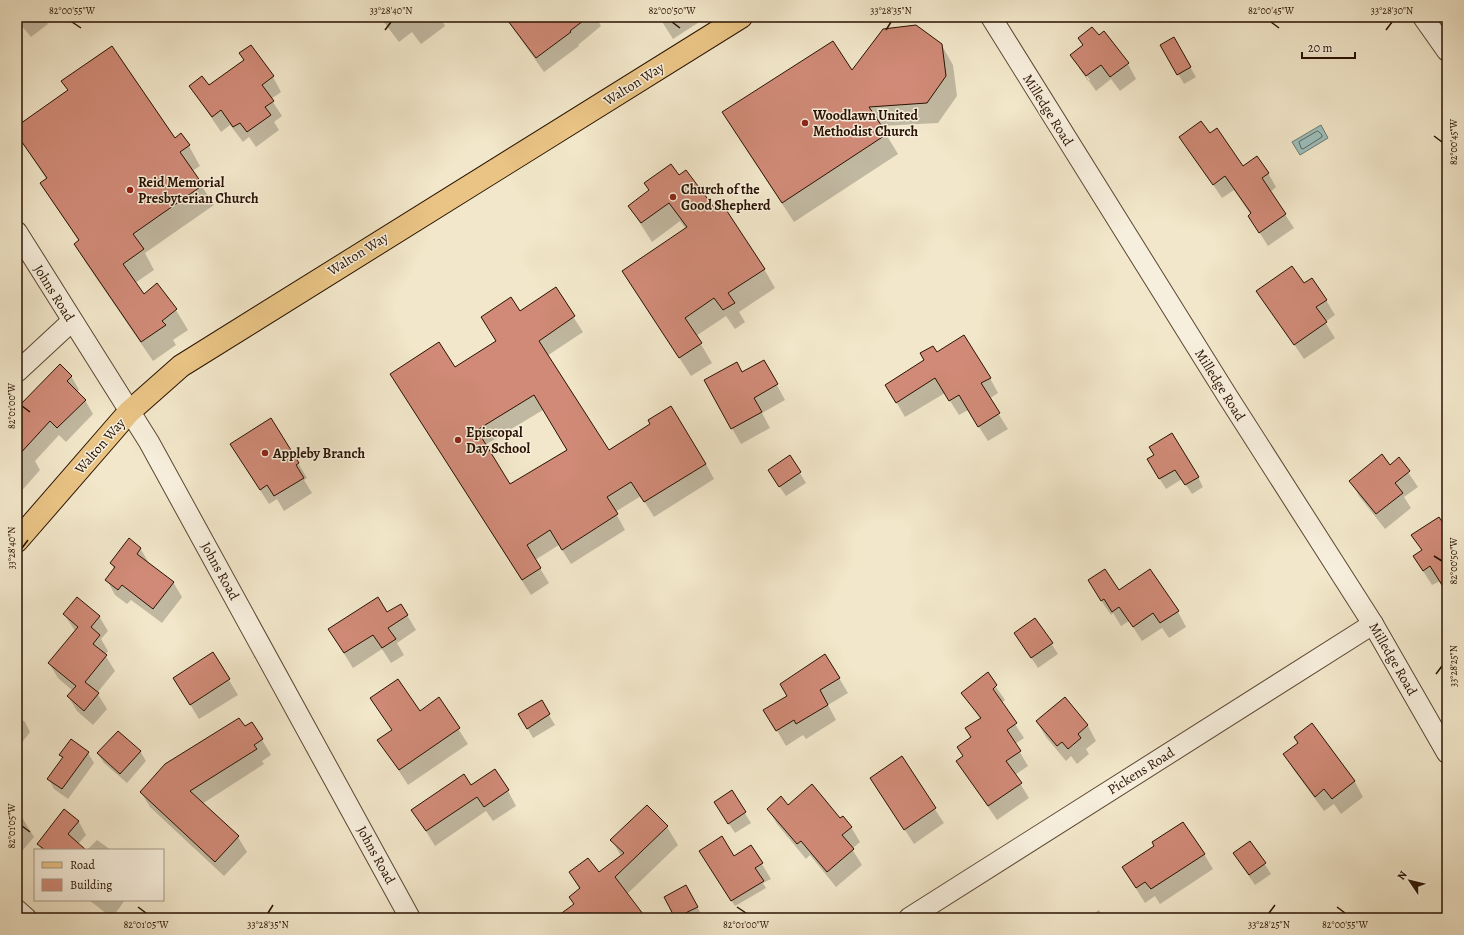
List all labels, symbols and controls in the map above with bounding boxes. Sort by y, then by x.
text: 82°00'55"W [49,4,96,17]
text: 33°28'40"N [370,4,412,17]
text: 82°00'50"W [649,4,696,17]
text: 33°28'35"N [870,4,912,17]
text: 82°00'45"W [1248,4,1295,17]
text: 33°28'30"N [1371,4,1413,17]
scale bar [1302,34,1355,60]
text: 20 m [1308,40,1332,56]
street label: Walton Way [599,57,669,111]
street label: Milledge Road [1018,70,1078,150]
place label: Woodlawn United Methodist Church [812,106,918,141]
marker: Woodlawn United Methodist Church [800,118,810,128]
text: 82°00'45"W [1447,118,1460,165]
place label: Reid Memorial Presbyterian Church [138,173,259,208]
place label: Church of the Good Shepherd [681,180,771,215]
marker: Reid Memorial Presbyterian Church [125,185,135,195]
marker: Church of the Good Shepherd [668,192,678,202]
street label: Walton Way [323,227,393,281]
street label: Johns Road [29,261,79,325]
street label: Milledge Road [1190,345,1250,425]
text: 82°01'00"W [5,382,18,429]
street label: Walton Way [70,413,130,479]
place label: Episcopal Day School [466,423,530,458]
marker: Episcopal Day School [453,435,463,445]
place label: Appleby Branch [272,444,365,463]
marker: Appleby Branch [260,448,270,458]
text: 33°28'40"N [5,527,18,569]
text: 82°00'50"W [1447,537,1460,584]
street label: Johns Road [196,539,244,604]
street label: Milledge Road [1364,619,1422,699]
text: 33°28'25"N [1447,645,1460,687]
street label: Pickens Road [1104,743,1179,799]
text: 82°01'05"W [5,803,18,849]
street label: Johns Road [352,823,400,888]
legend [34,849,164,901]
text: Road [70,857,96,873]
north arrow [1390,861,1430,901]
text: N [1394,868,1411,883]
text: Building [70,877,112,893]
text: 82°01'05"W [123,918,169,931]
text: 33°28'35"N [247,918,289,931]
text: 82°01'00"W [723,918,770,931]
text: 33°28'25"N [1248,918,1290,931]
text: 82°00'55"W [1322,918,1369,931]

